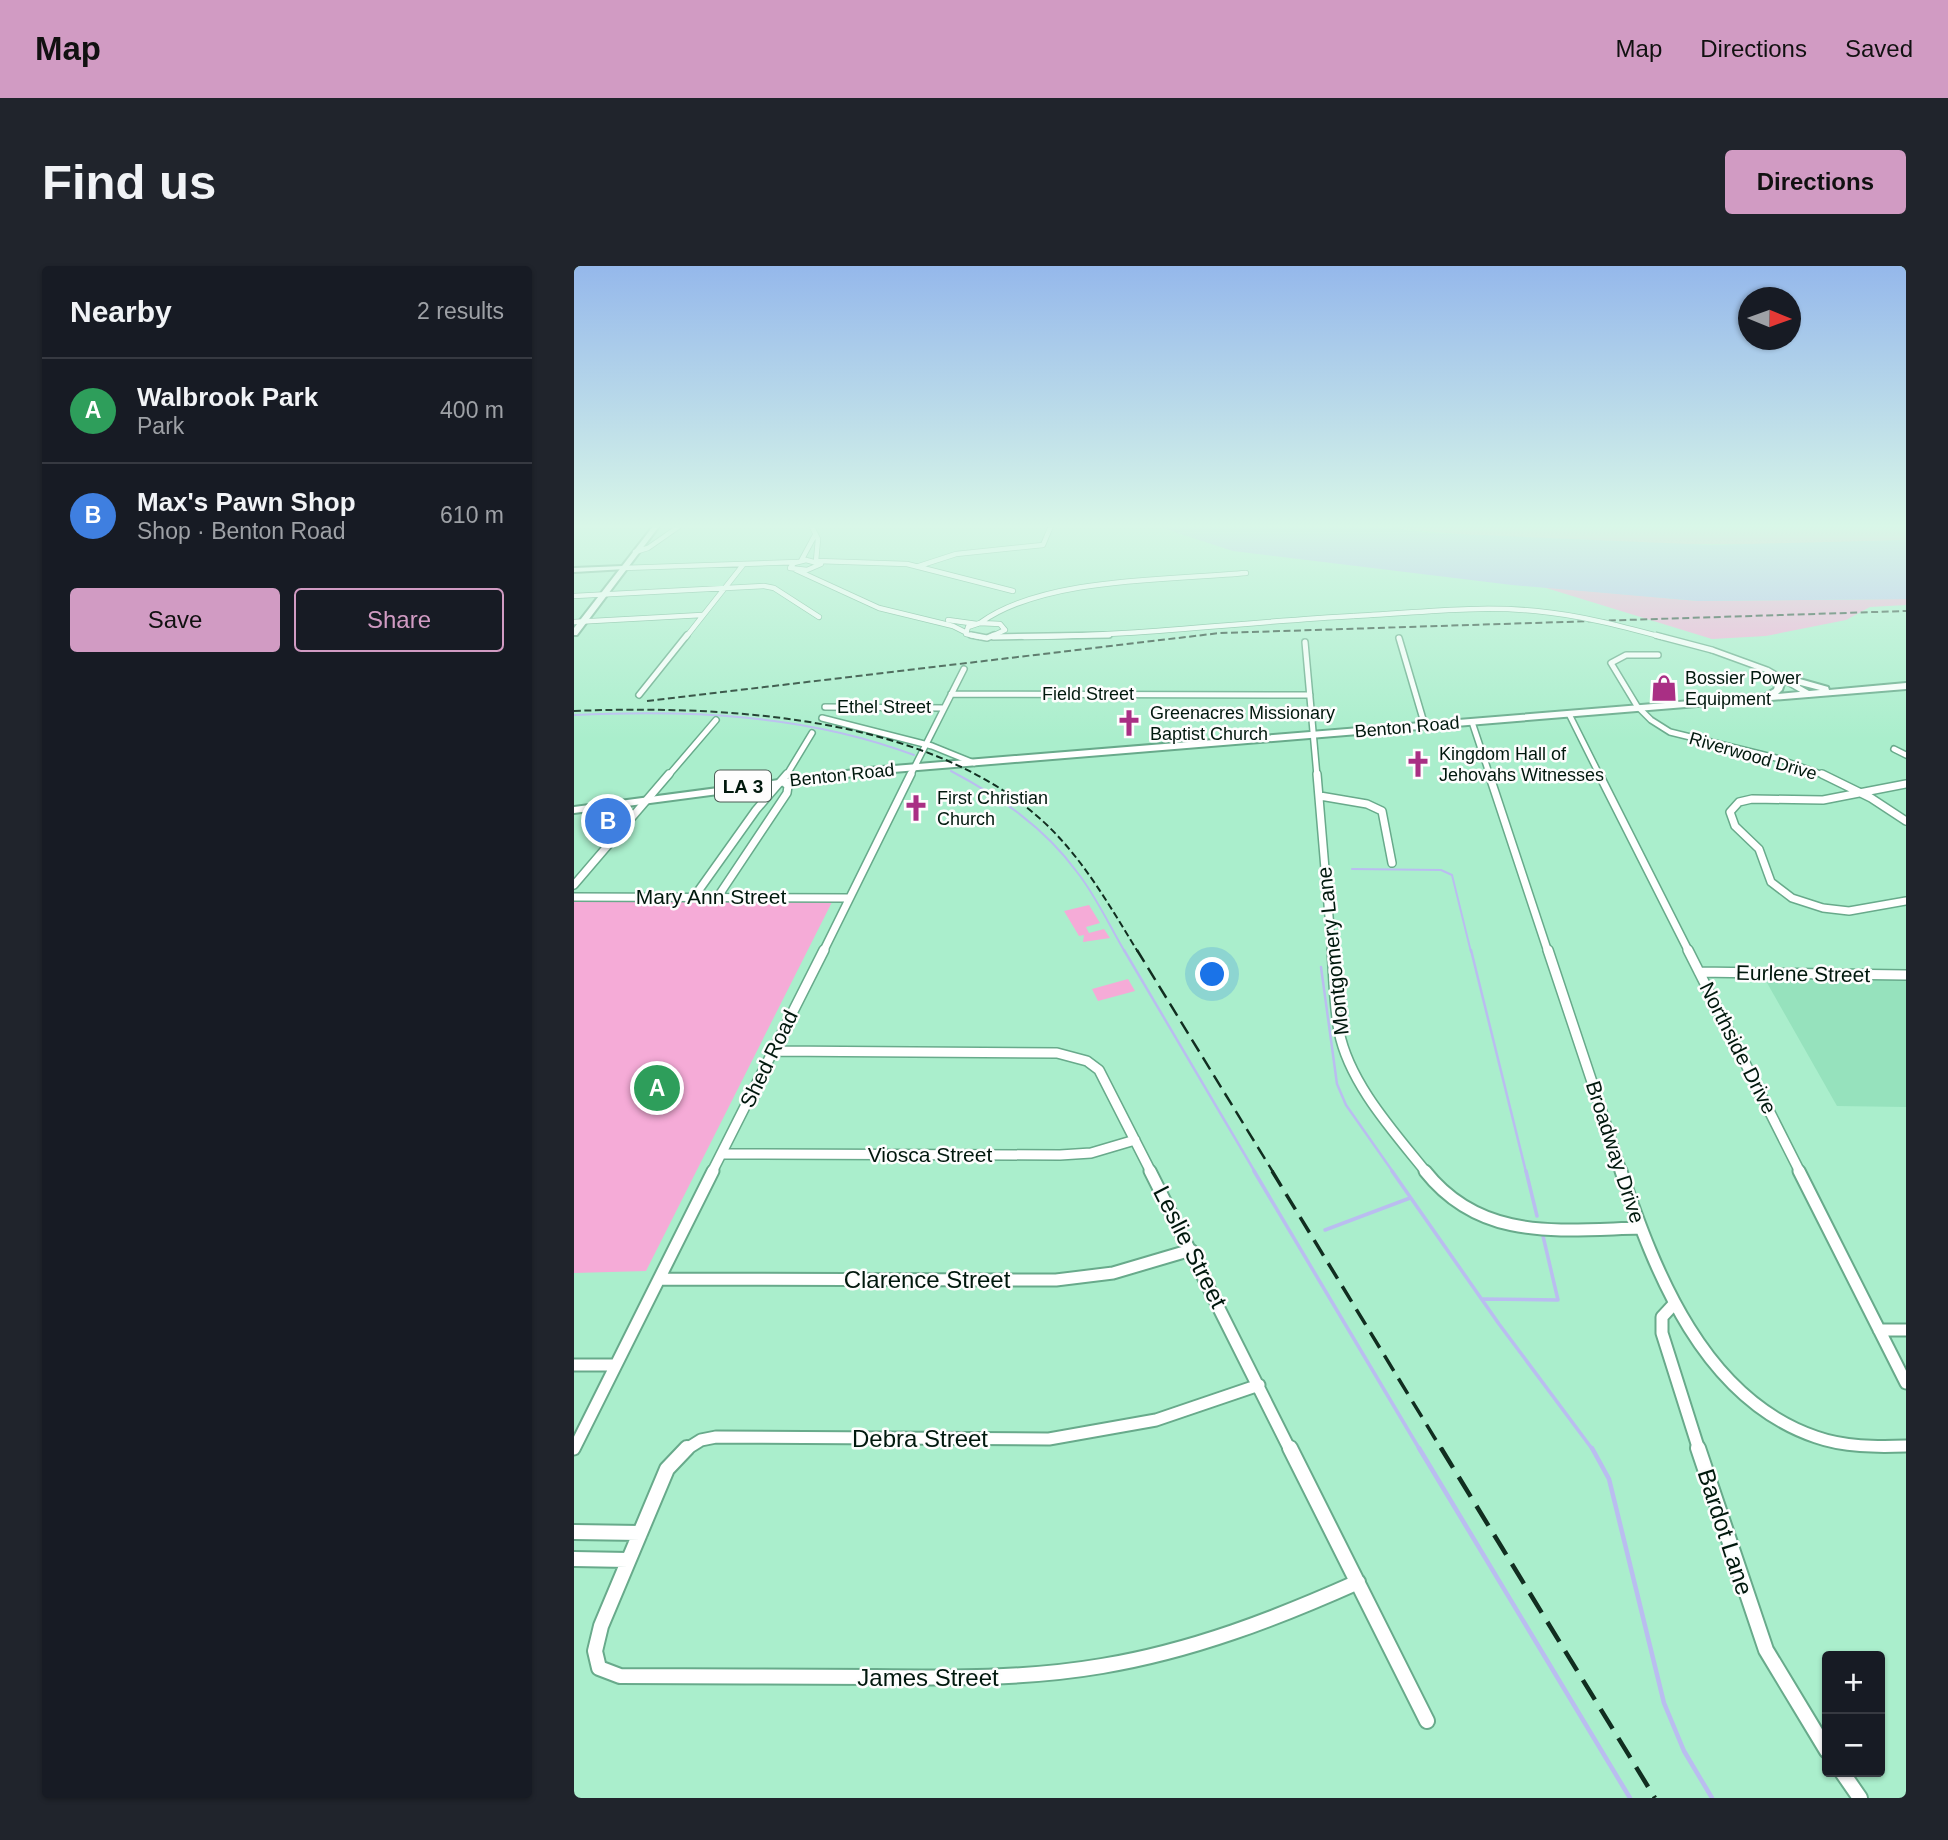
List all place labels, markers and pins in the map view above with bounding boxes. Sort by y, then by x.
place label: Bossier Power Equipment [1685,668,1801,709]
shop icon: Bossier Power Equipment [1649,673,1679,703]
place label: Greenacres Missionary Baptist Church [1150,703,1335,744]
church icon: Greenacres Missionary Baptist Church [1114,708,1144,738]
place label: Kingdom Hall of Jehovahs Witnesses [1439,744,1604,785]
church icon: Kingdom Hall of Jehovahs Witnesses [1403,749,1433,779]
place label: First Christian Church [937,788,1048,829]
church icon: First Christian Church [901,793,931,823]
pin: B [585,795,631,847]
pin: A [634,1062,680,1114]

